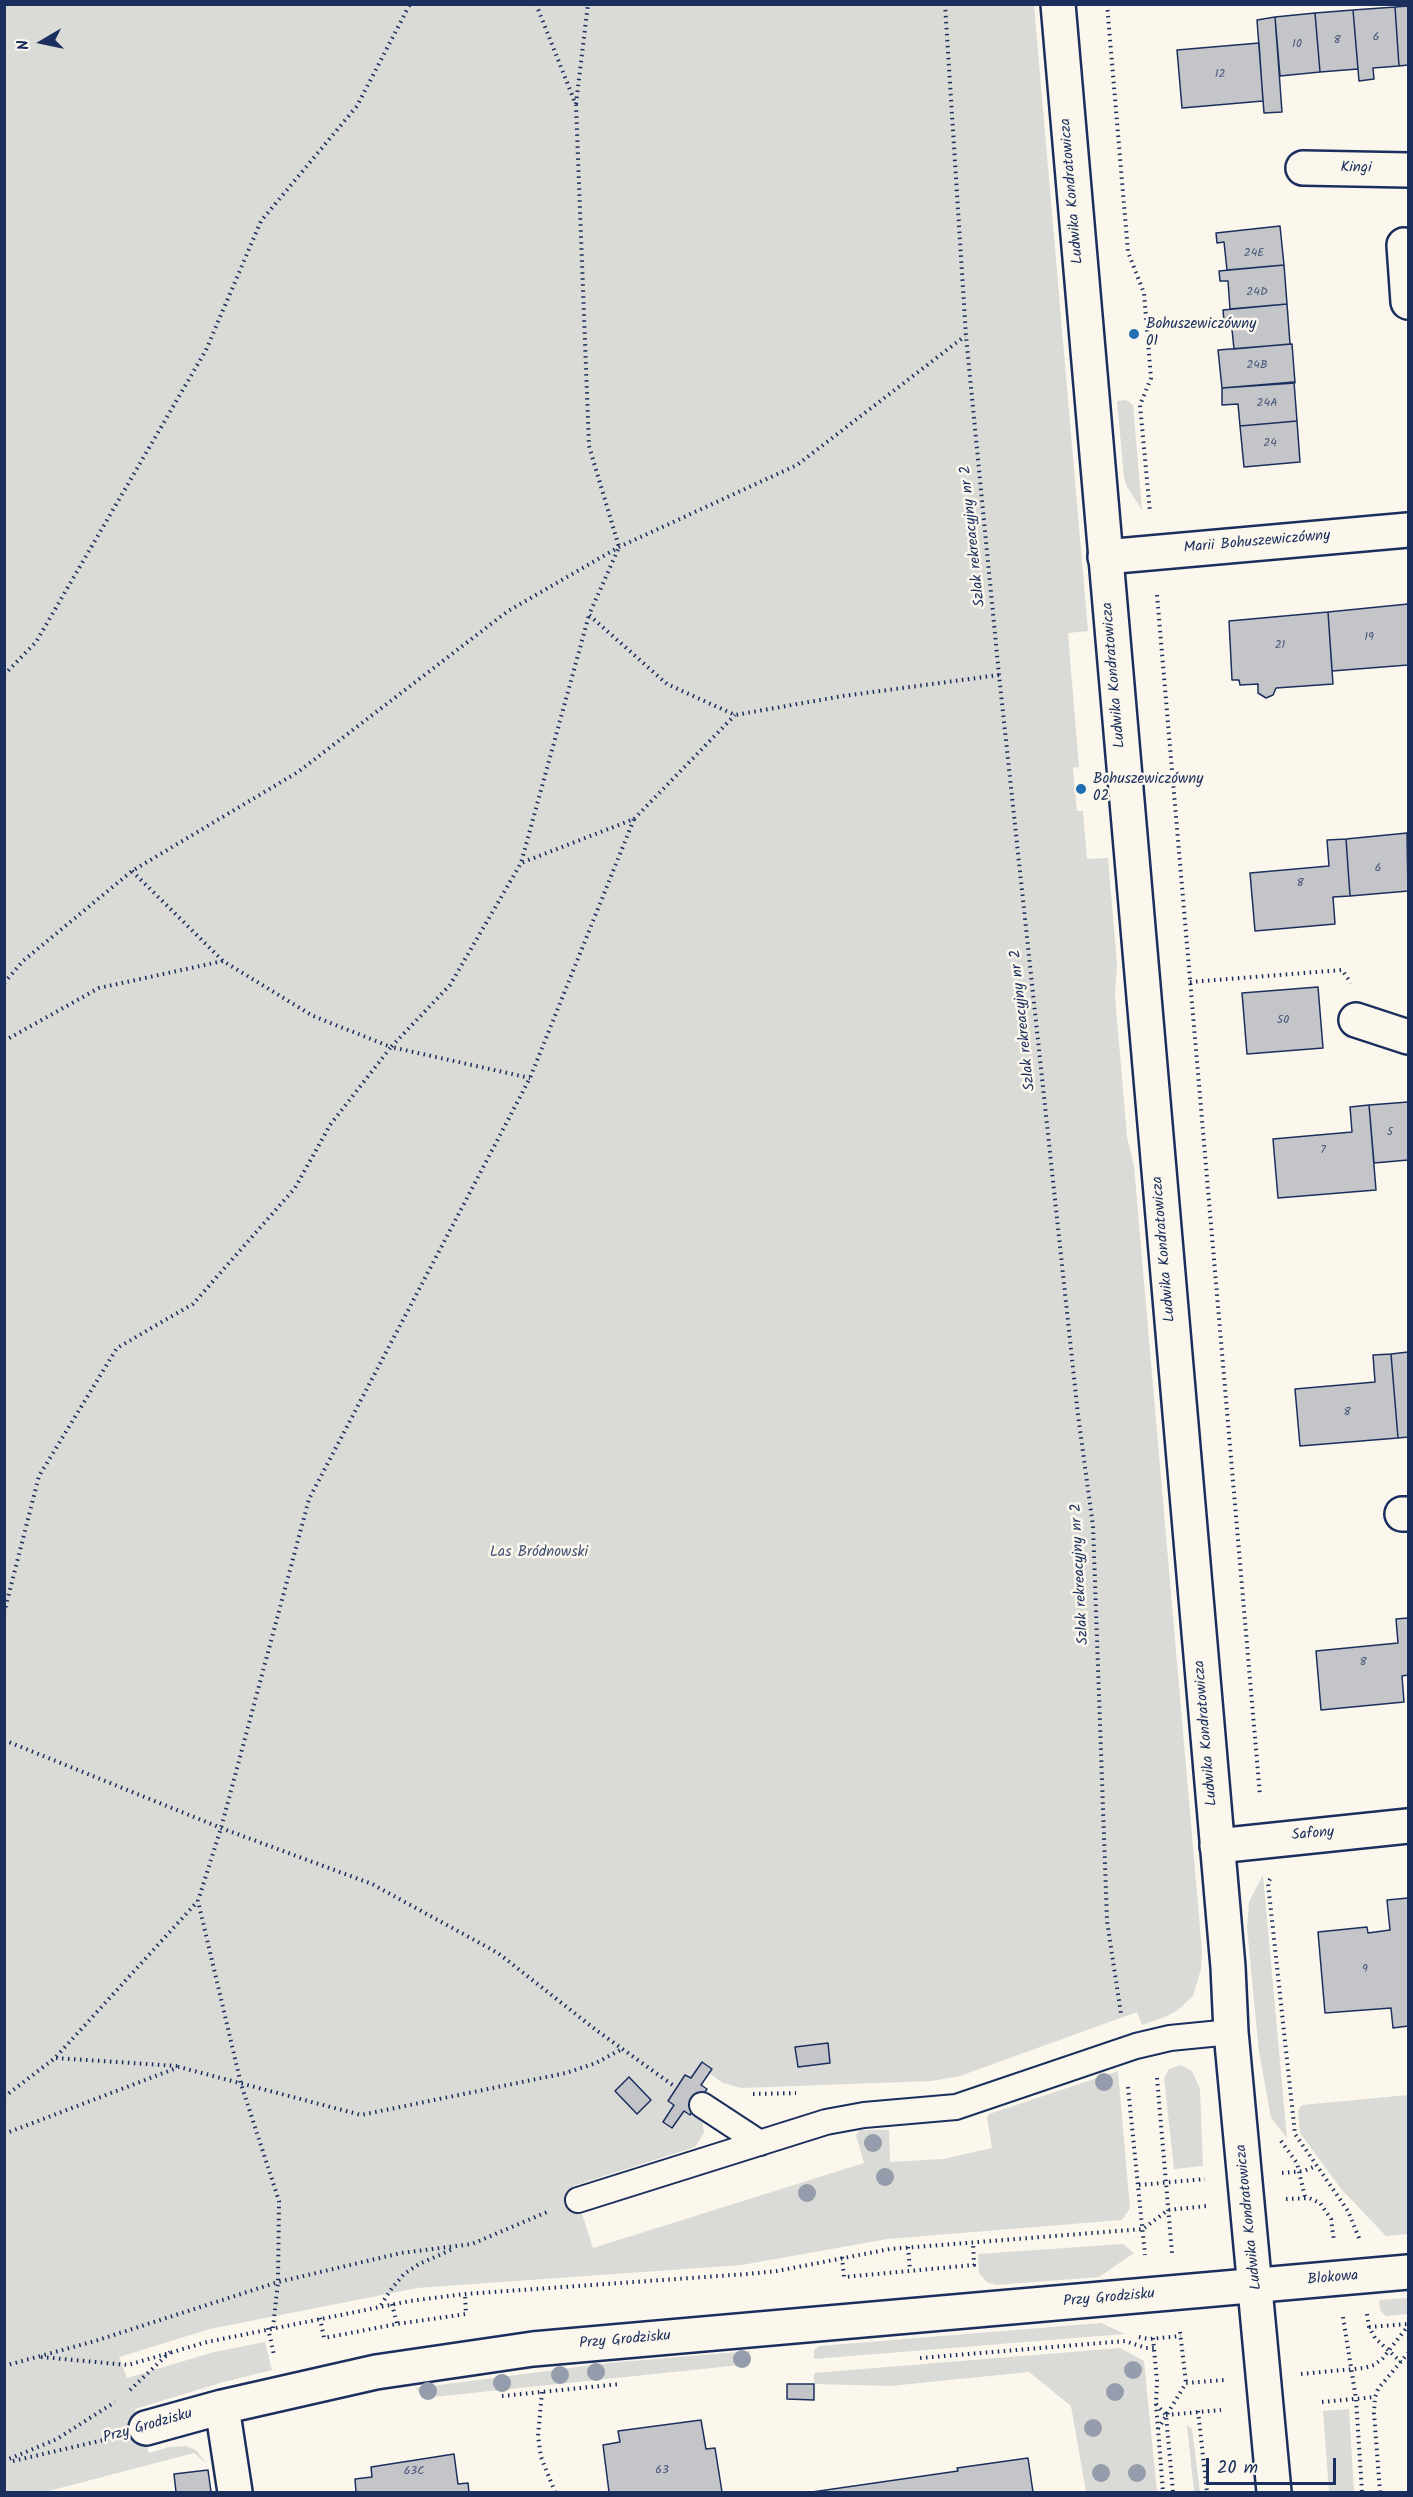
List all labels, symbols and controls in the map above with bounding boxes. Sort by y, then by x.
north arrow [12,12,72,72]
house number: 6 [1373,31,1379,45]
house number: 8 [1333,34,1341,48]
text: N [11,38,37,52]
house number: 10 [1292,38,1302,52]
house number: 12 [1215,68,1225,82]
street label: Ludwika Kondratowicza [1058,117,1088,265]
street label: Kingi [1340,160,1372,178]
house number: 24E [1244,247,1264,261]
house number: 24D [1246,286,1268,300]
place label: Bohuszewiczówny 01 [1146,316,1256,351]
marker: Bohuszewiczówny 01 [1127,327,1141,341]
house number: 24B [1246,359,1268,373]
house number: 24A [1257,397,1277,411]
house number: 24 [1263,437,1277,451]
street label: Szlak rekreacyjny nr 2 [958,464,990,608]
street label: Marii Bohuszewiczówny [1183,528,1331,558]
street label: Ludwika Kondratowicza [1100,601,1130,749]
house number: 19 [1364,631,1374,645]
house number: 21 [1275,639,1285,653]
place label: Bohuszewiczówny 02 [1093,771,1203,806]
marker: Bohuszewiczówny 02 [1074,782,1088,796]
house number: 6 [1375,862,1381,876]
house number: 8 [1296,877,1304,891]
street label: Szlak rekreacyjny nr 2 [1008,948,1040,1092]
house number: 50 [1277,1014,1289,1028]
house number: 5 [1387,1126,1393,1140]
house number: 7 [1320,1144,1326,1158]
street label: Ludwika Kondratowicza [1150,1175,1180,1323]
house number: 8 [1343,1406,1351,1420]
street label: Szlak rekreacyjny nr 2 [1068,1503,1094,1645]
park label: Las Bródnowski [490,1544,588,1562]
house number: 8 [1359,1656,1367,1670]
street label: Ludwika Kondratowicza [1192,1659,1222,1807]
street label: Safony [1291,1824,1335,1846]
house number: 9 [1362,1963,1368,1977]
street label: Ludwika Kondratowicza [1233,2143,1267,2291]
street label: Blokowa [1307,2268,1359,2290]
street label: Przy Grodzisku [1062,2286,1156,2312]
street label: Przy Grodzisku [578,2328,672,2354]
street label: Przy Grodzisku [101,2406,195,2448]
scale bar [1209,2446,1340,2484]
text: 20 m [1217,2454,1258,2483]
house number: 63 [655,2464,669,2478]
house number: 63C [404,2465,424,2479]

